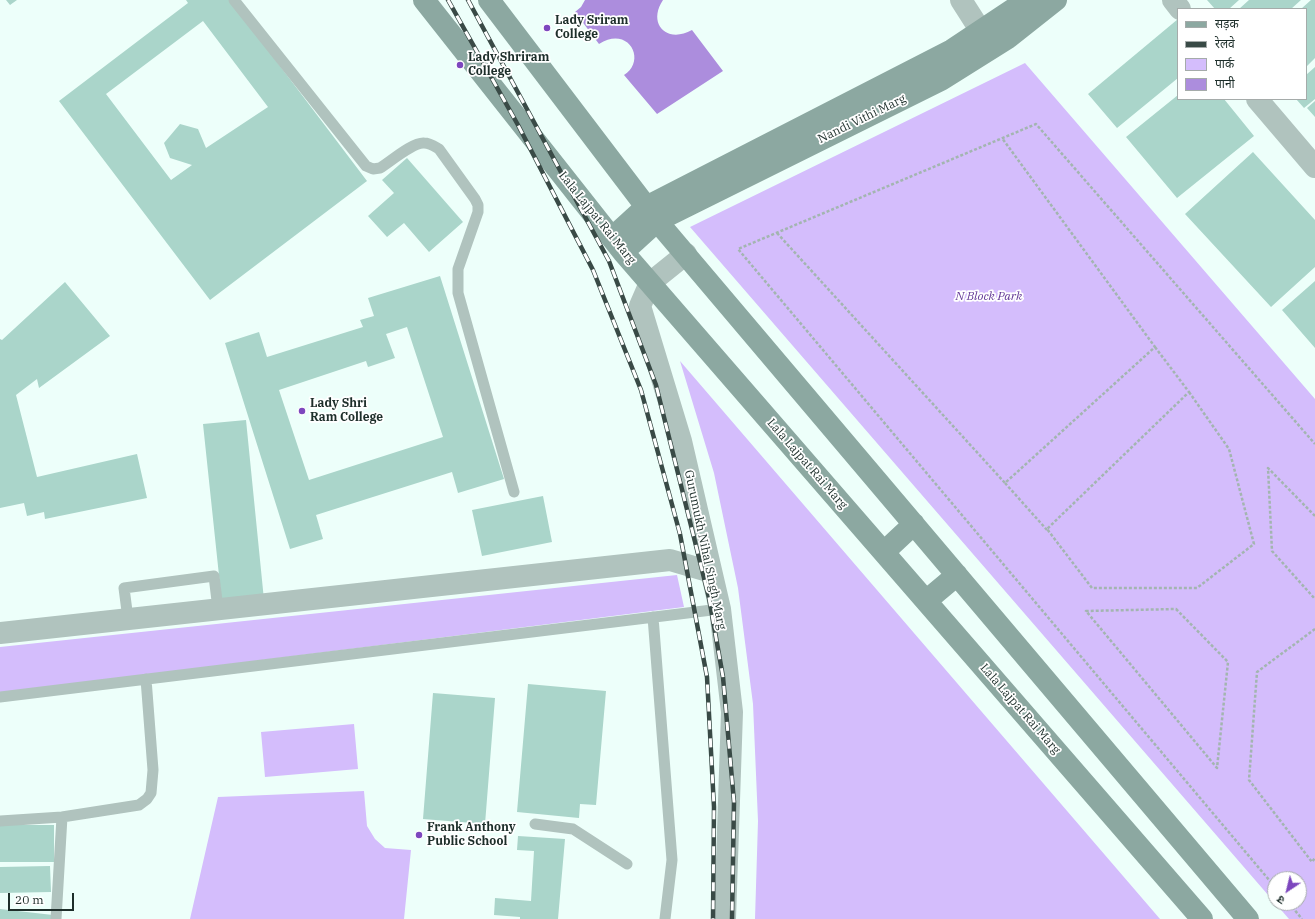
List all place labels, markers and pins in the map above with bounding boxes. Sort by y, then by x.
place label: Lady Sriram College [555,14,628,42]
marker: Lady Sriram College [542,23,552,33]
place label: Lady Shriram College [468,51,549,79]
marker: Lady Shriram College [455,60,465,70]
place label: Lady Shri Ram College [310,397,383,425]
marker: Lady Shri Ram College [297,406,307,416]
place label: Frank Anthony Public School [427,821,516,849]
marker: Frank Anthony Public School [414,830,424,840]

